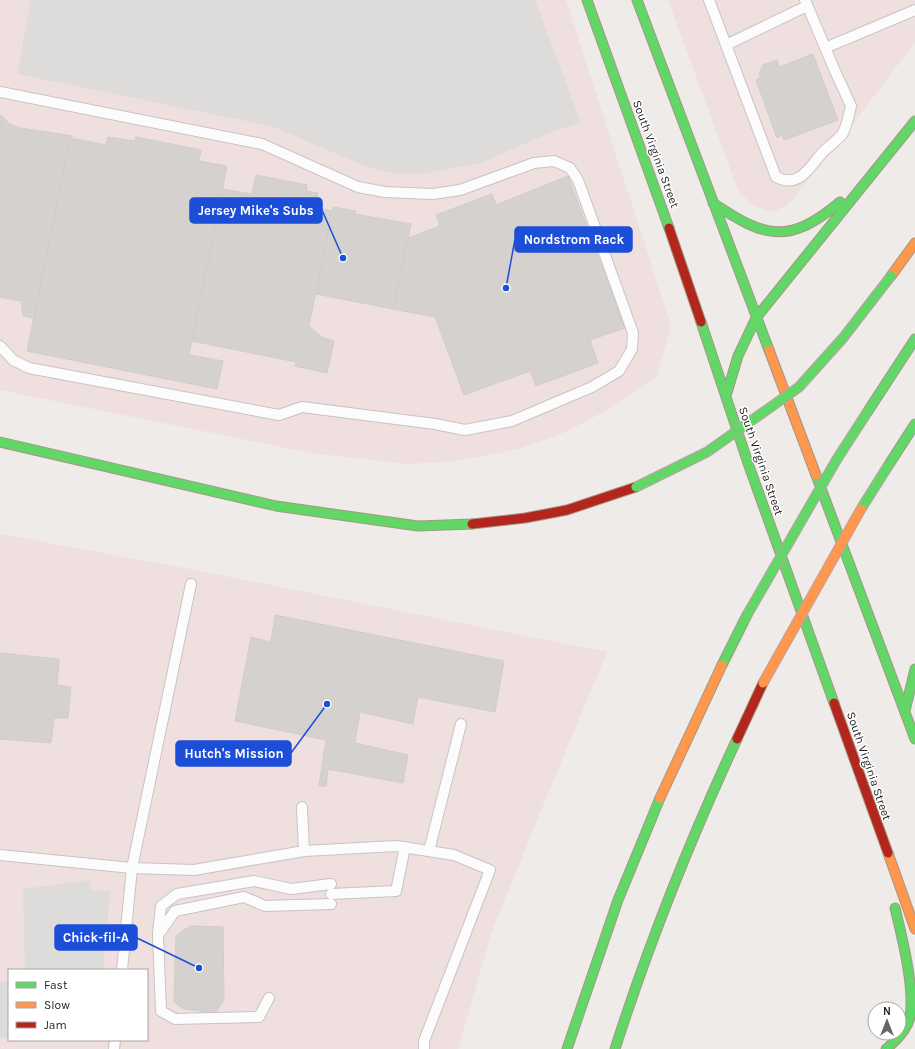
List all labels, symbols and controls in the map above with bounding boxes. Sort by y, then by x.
street label: South Virginia Street [630,98,682,210]
callout: Jersey Mike's Subs [190,198,322,223]
text: Jersey Mike's Subs [198,203,314,218]
callout: Nordstrom Rack [515,227,632,252]
text: Nordstrom Rack [524,232,624,247]
street label: South Virginia Street [736,405,786,517]
street label: South Virginia Street [844,710,894,822]
callout: Hutch's Mission [176,741,291,766]
text: Hutch's Mission [185,746,283,761]
callout: Chick-fil-A [55,925,137,950]
text: Chick-fil-A [63,930,129,945]
legend [8,969,148,1041]
text: Fast [44,978,68,992]
text: Slow [44,998,70,1012]
north arrow [867,1001,907,1041]
text: N [883,1005,891,1018]
text: Jam [44,1018,67,1032]

